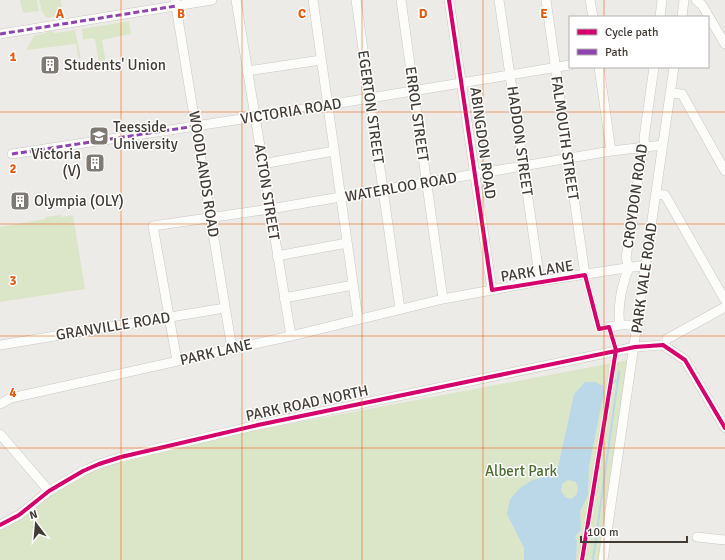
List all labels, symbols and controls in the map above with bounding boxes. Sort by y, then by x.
text: A [56,6,65,22]
text: B [177,6,185,22]
text: C [298,6,306,22]
text: D [419,6,428,22]
text: E [540,6,548,22]
legend [569,16,709,68]
text: Cycle path [605,25,658,40]
text: Path [605,45,628,60]
text: 1 [9,49,17,65]
street label: EGERTON STREET [354,49,388,165]
building icon: Students' Union [39,54,61,76]
place label: Students' Union [64,56,166,74]
street label: ERROL STREET [401,65,433,163]
street label: FALMOUTH STREET [547,75,583,202]
street label: HADDON STREET [503,85,537,198]
street label: ABINGDON ROAD [466,86,500,200]
street label: VICTORIA ROAD [239,94,343,128]
street label: WOODLANDS ROAD [185,109,223,239]
place label: Teesside University [113,118,178,153]
school or university icon: Teesside University [88,125,110,147]
street label: ACTON STREET [251,143,284,242]
street label: CROYDON ROAD [619,143,651,249]
place label: Victoria (V) [31,145,81,180]
building icon: Victoria (V) [84,152,106,174]
text: 2 [9,161,17,177]
street label: WATERLOO ROAD [344,168,458,206]
building icon: Olympia (OLY) [9,190,31,212]
place label: Olympia (OLY) [34,192,124,210]
street label: PARK VALE ROAD [627,221,661,335]
street label: PARK LANE [499,256,575,286]
text: 3 [9,273,17,289]
street label: GRANVILLE ROAD [55,308,171,344]
street label: PARK LANE [178,335,254,369]
street label: PARK ROAD NORTH [244,381,370,425]
text: 4 [9,385,17,401]
park label: Albert Park [485,462,557,480]
north arrow [16,504,56,544]
text: N [28,508,39,522]
scale bar [581,518,687,544]
text: 100 m [587,525,619,540]

